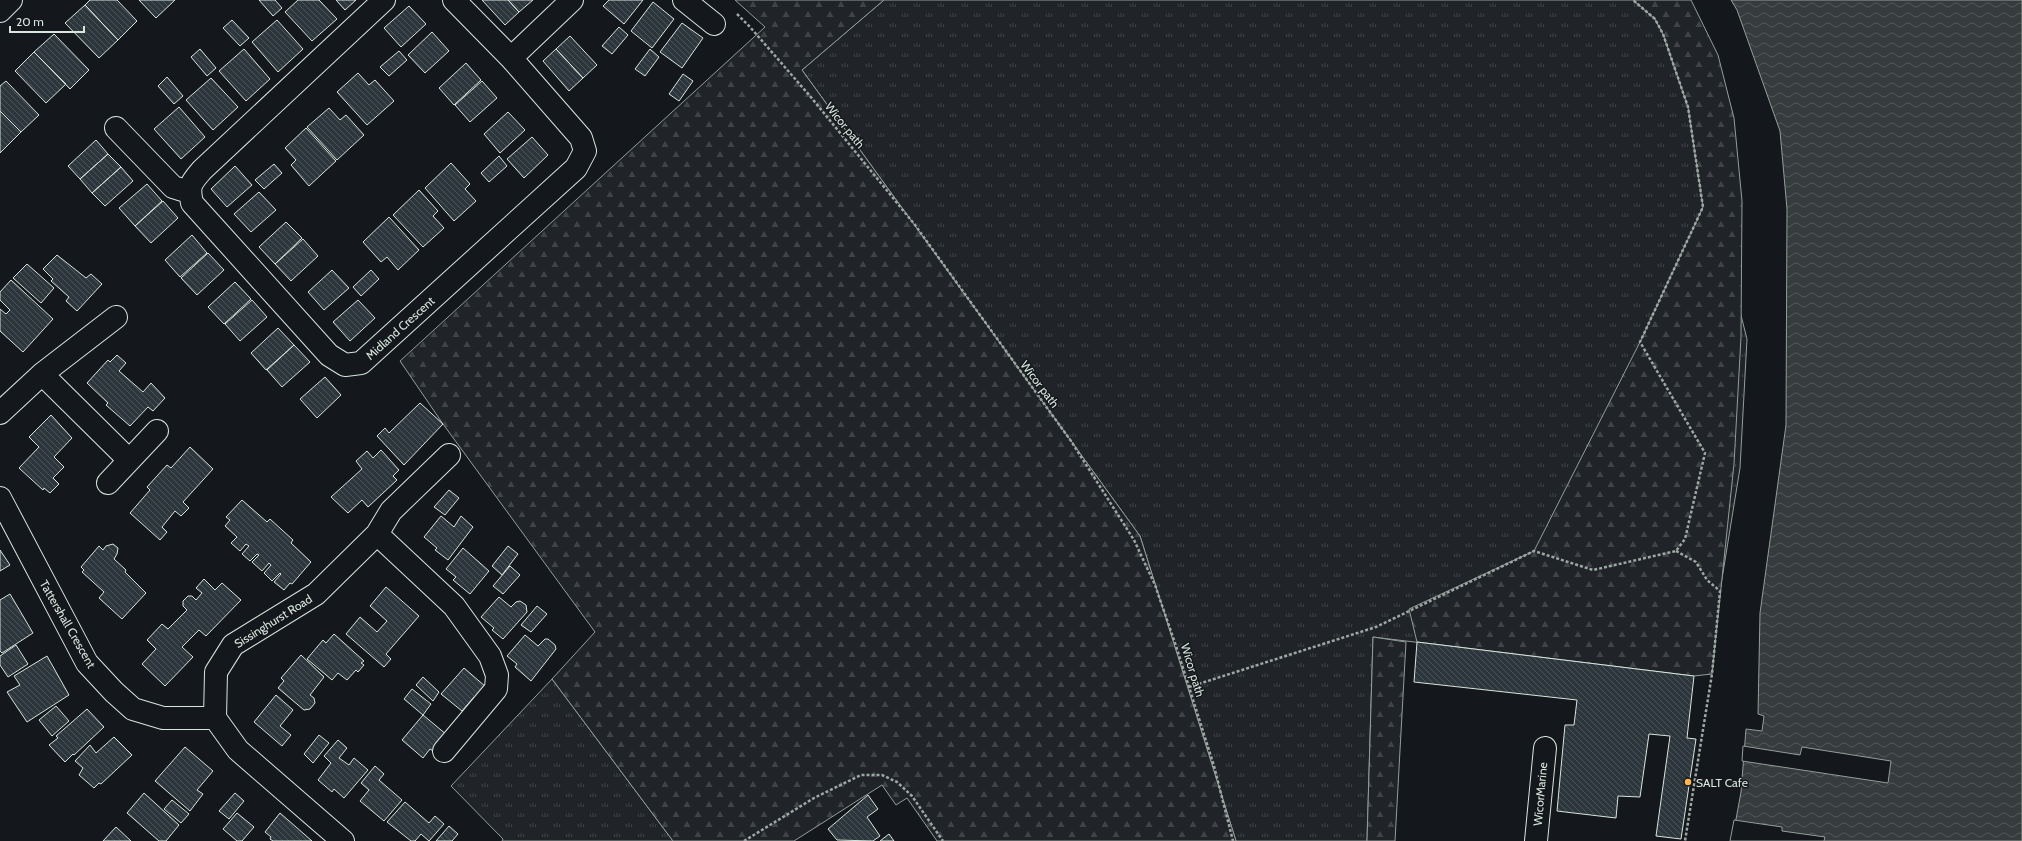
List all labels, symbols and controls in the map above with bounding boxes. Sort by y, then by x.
scale bar [10,8,84,34]
text: 20 m [16,14,44,29]
street label: Wicor path [822,99,868,151]
street label: Midland Crescent [362,293,438,363]
street label: Wicor path [1017,357,1063,411]
street label: Tattershall Crescent [37,577,99,671]
street label: Sissinghurst Road [231,591,315,651]
street label: Wicor path [1178,641,1208,699]
street label: WicorMarine [1530,762,1550,826]
place label: SALT Cafe [1696,775,1748,790]
marker: SALT Cafe [1683,777,1693,787]

